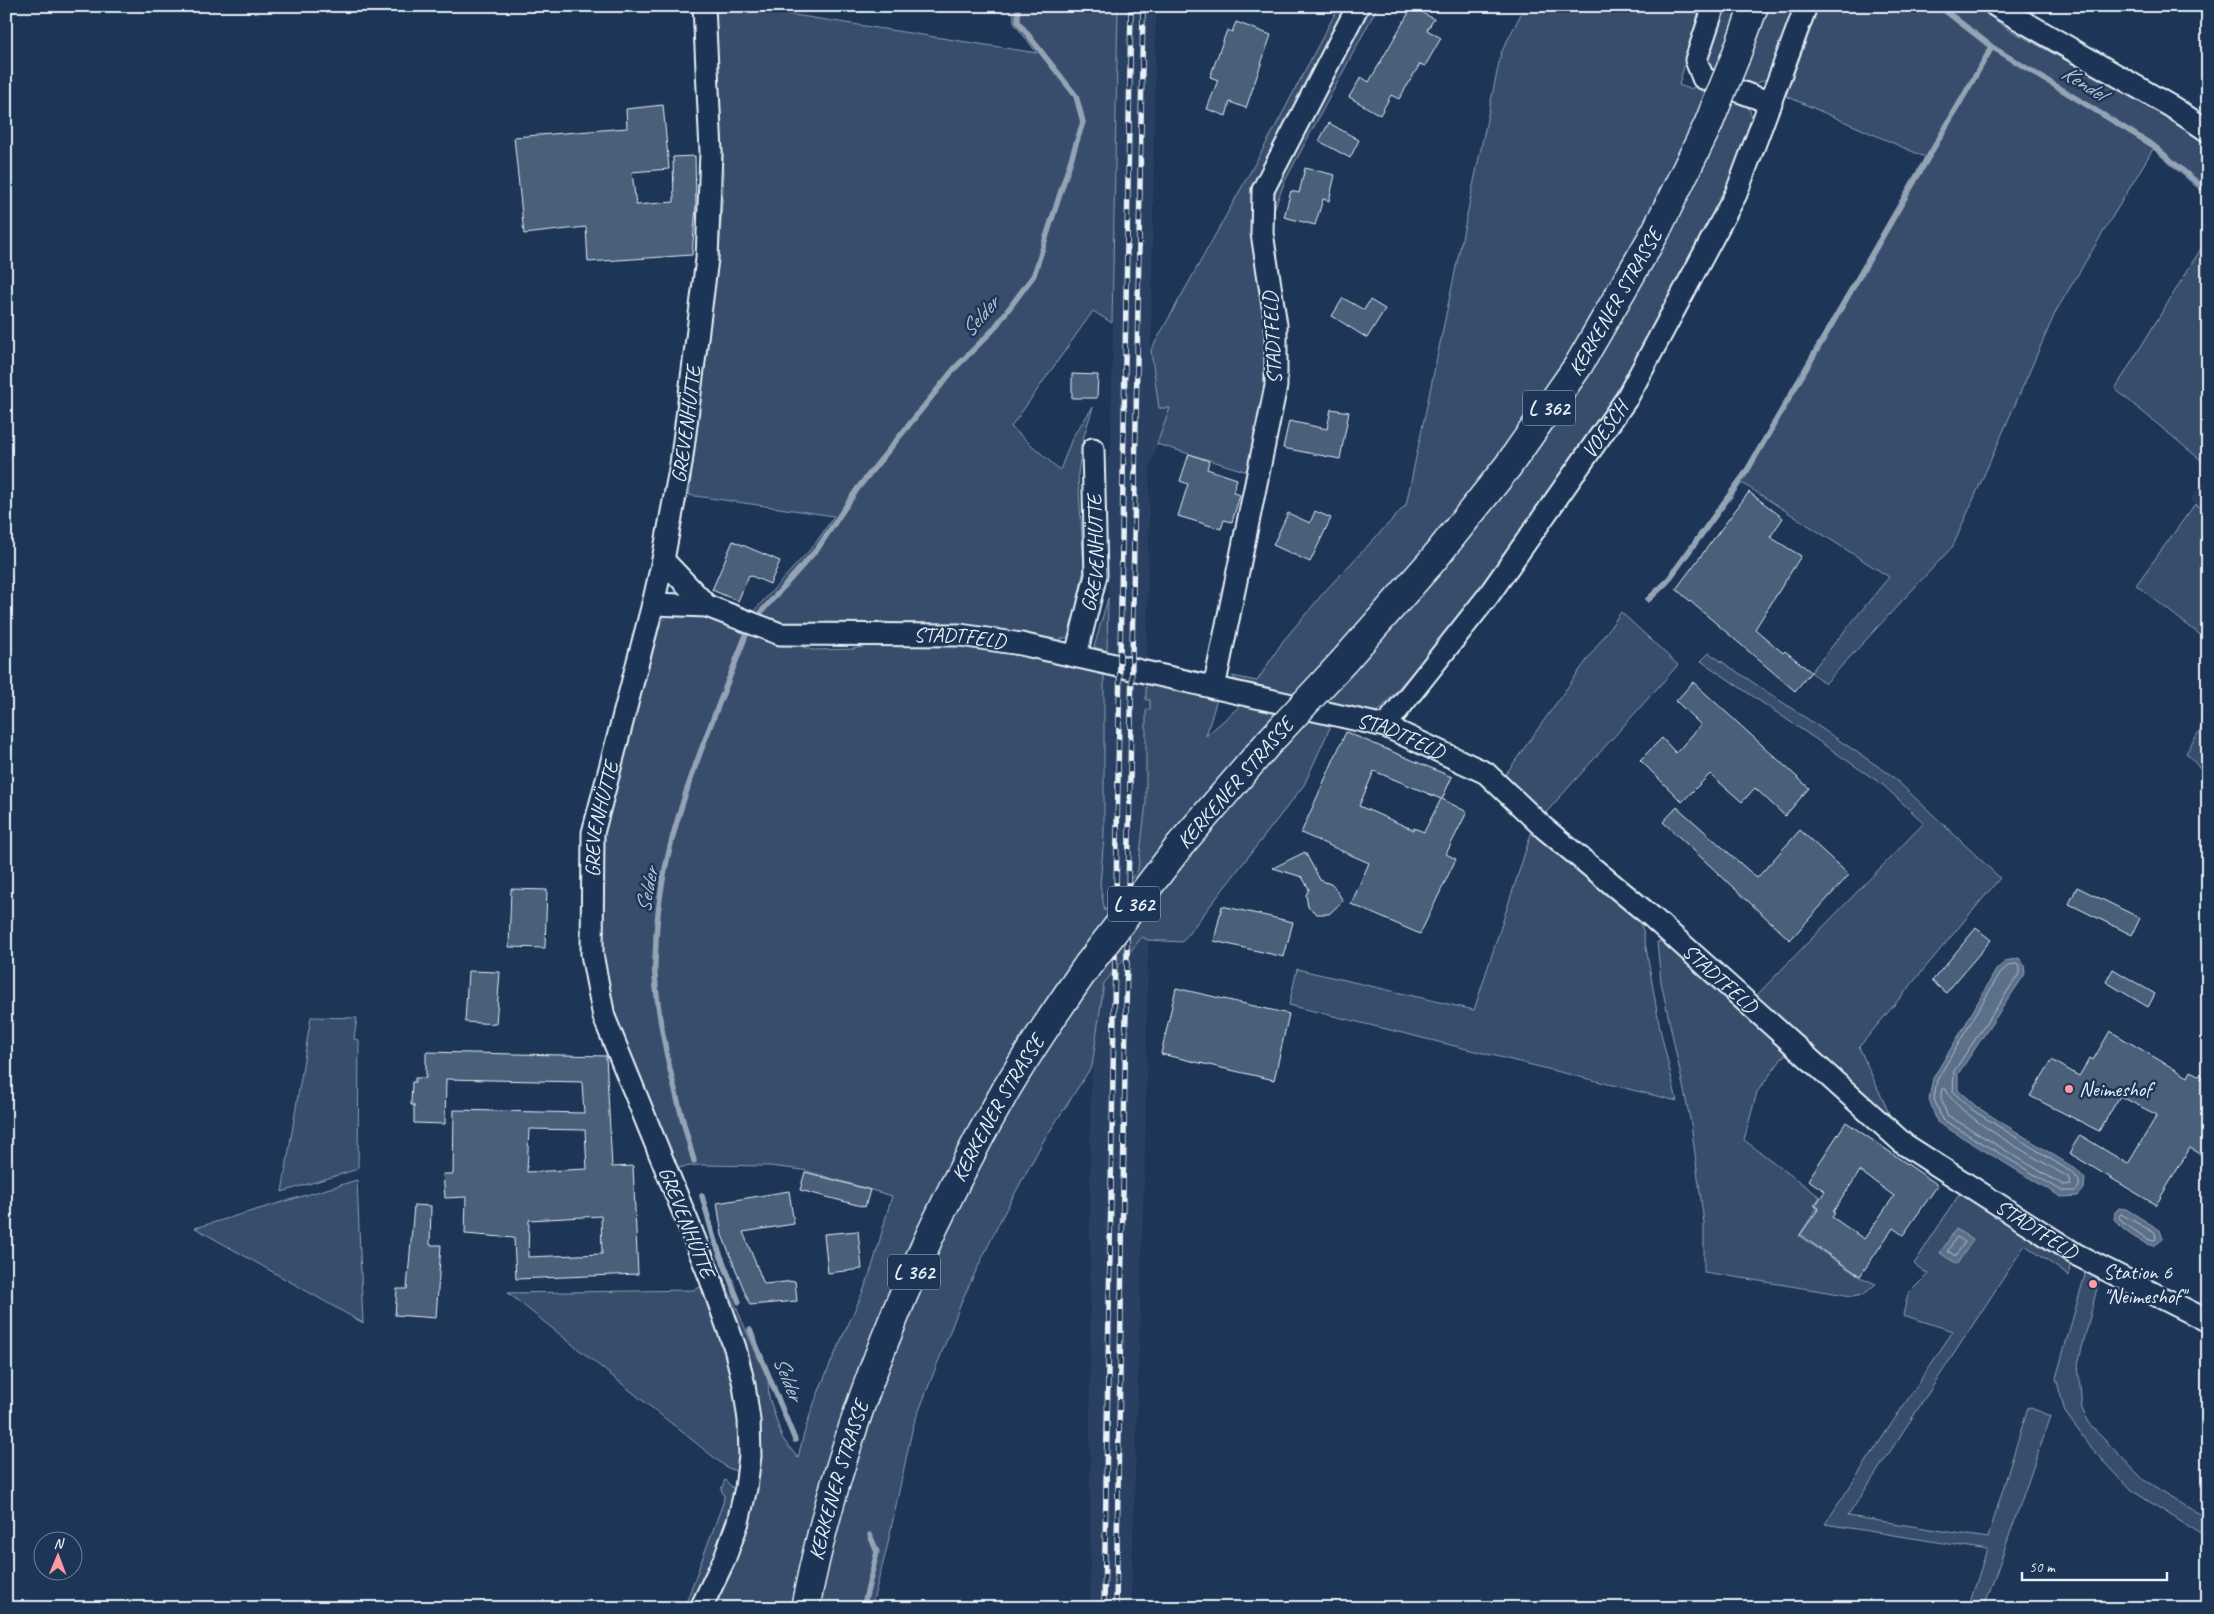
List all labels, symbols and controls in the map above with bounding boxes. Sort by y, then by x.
water label: Kendel [2056,59,2117,111]
street label: KERKENER STRASSE [1562,222,1669,380]
water label: Selder [954,287,1008,343]
street label: STADTFELD [1257,289,1287,385]
street label: GREVENHÜTTE [665,362,707,485]
road number: L 362 [1523,390,1575,426]
street label: VOESCH [1576,394,1635,463]
street label: GREVENHÜTTE [1074,492,1111,614]
street label: STADTFELD [914,622,1009,655]
street label: STADTFELD [1355,707,1450,766]
street label: KERKENER STRASSE [1171,710,1301,854]
street label: GREVENHÜTTE [580,756,625,877]
water label: Selder [629,861,666,915]
road number: L 362 [1108,886,1160,922]
street label: STADTFELD [1677,938,1764,1020]
street label: KERKENER STRASSE [945,1028,1051,1186]
place label: Neimeshof [2079,1076,2156,1102]
marker: Neimeshof [2063,1083,2075,1095]
street label: GREVENHÜTTE [653,1163,722,1284]
street label: STADTFELD [1991,1193,2084,1266]
road number: L 362 [888,1254,940,1290]
place label: Station 6 "Neimeshof" [2103,1259,2189,1309]
marker: Station 6 "Neimeshof" [2087,1278,2099,1290]
water label: Selder [767,1352,811,1408]
street label: KERKENER STRASSE [803,1395,875,1563]
north arrow [32,1532,82,1582]
text: N [54,1535,65,1552]
scale bar [2022,1549,2166,1581]
text: 50 m [2029,1558,2056,1577]

